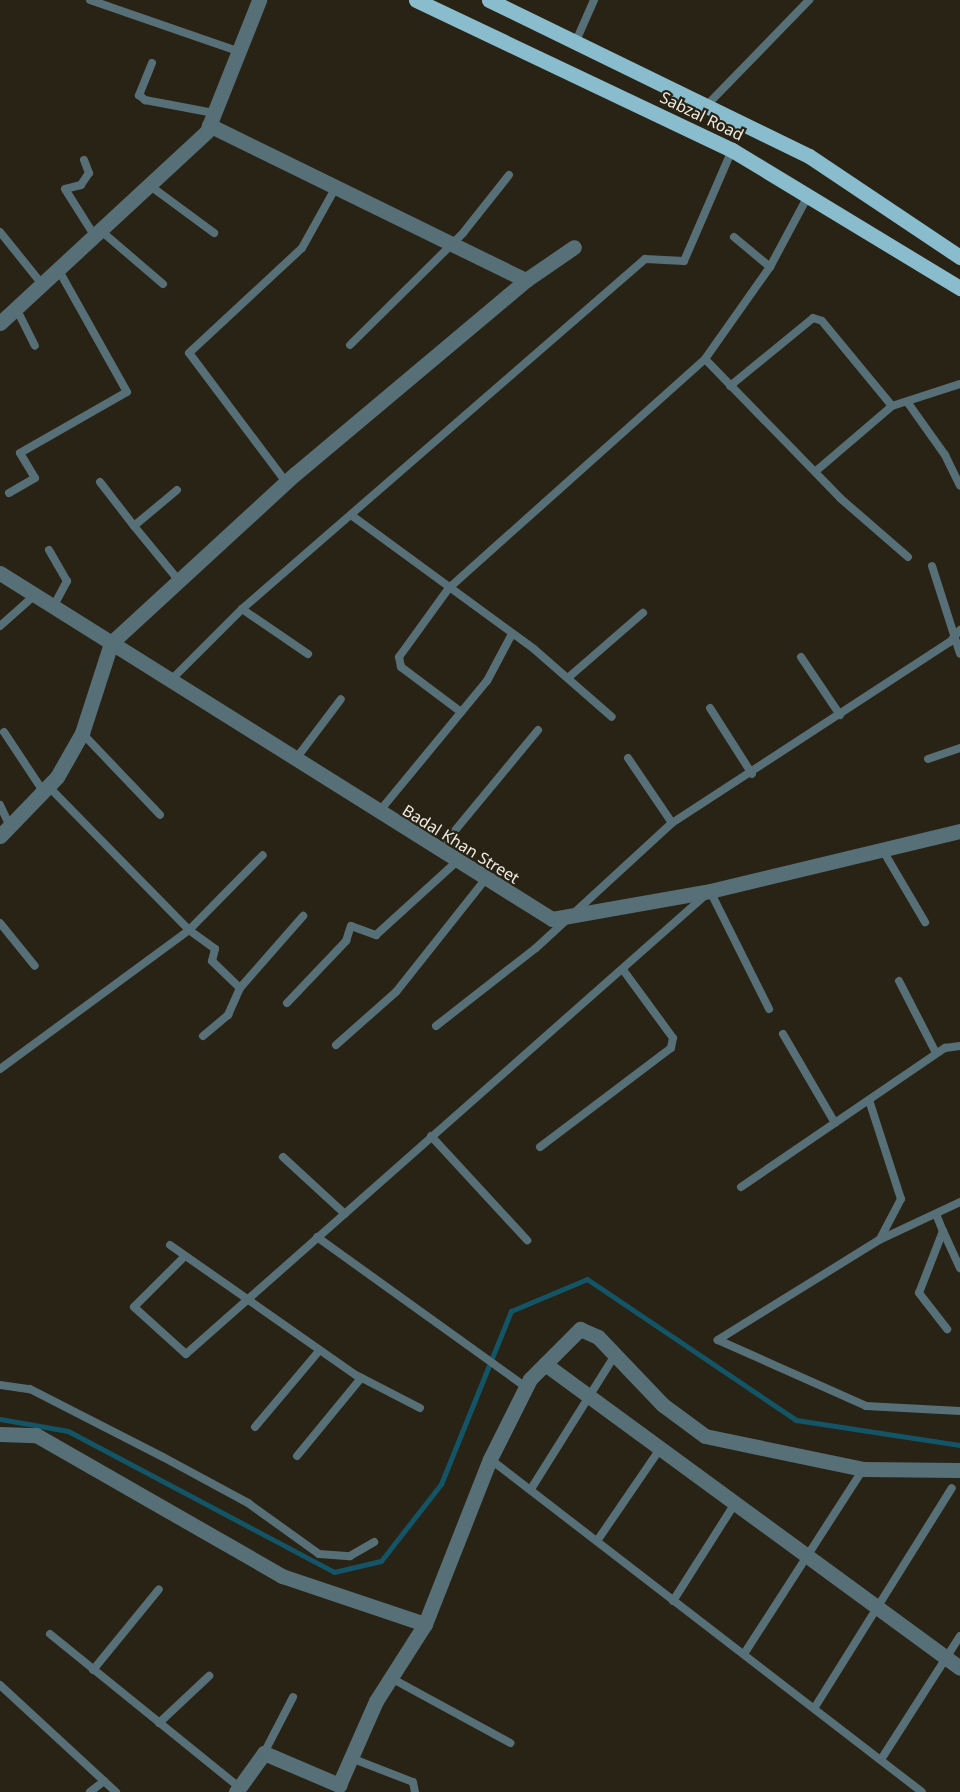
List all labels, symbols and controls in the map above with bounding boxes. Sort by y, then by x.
street label: Sabzal Road [657,87,747,145]
street label: Badal Khan Street [399,800,523,888]

